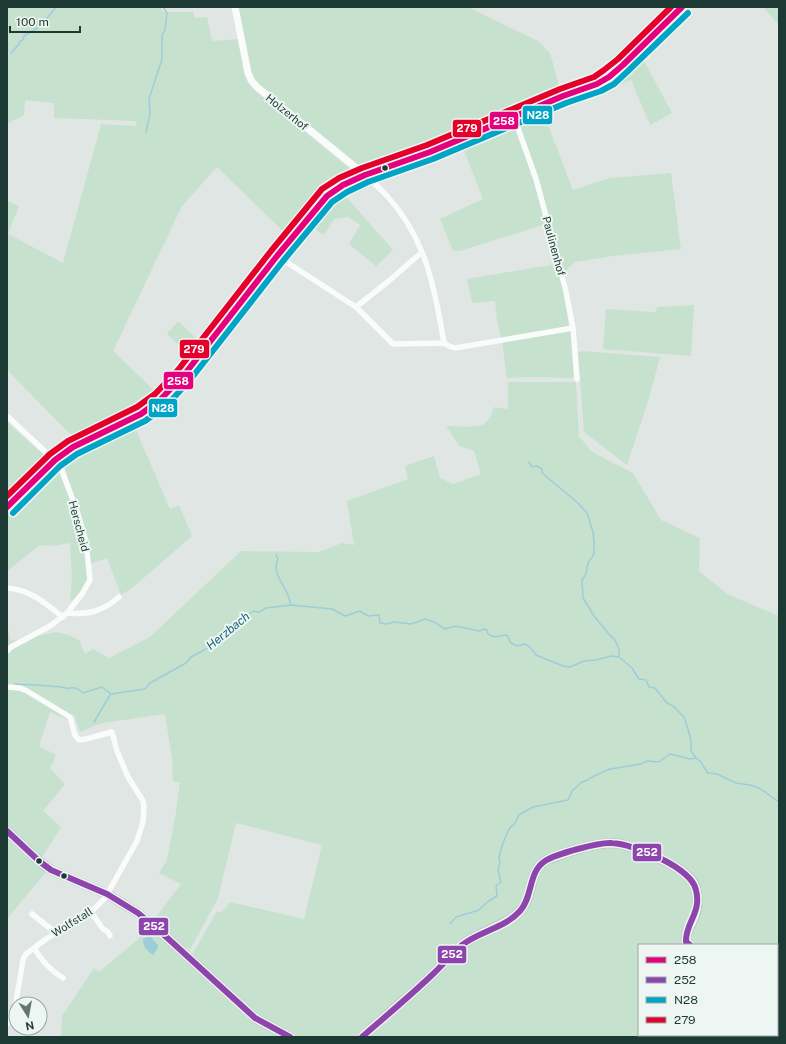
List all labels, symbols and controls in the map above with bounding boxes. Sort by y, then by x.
scale bar [10,8,80,34]
text: 100 m [16,15,49,29]
street label: Holzerhof [264,91,311,133]
line badge: N28 [522,105,553,125]
text: N28 [527,109,549,121]
line badge: 258 [489,111,519,130]
text: 258 [493,115,515,127]
line badge: 279 [452,119,482,138]
text: 279 [456,122,478,134]
unlabelled marker [380,163,390,173]
street label: Paulinenhof [540,215,568,278]
line badge: 279 [179,339,210,359]
text: 279 [183,343,205,355]
line badge: 258 [163,371,194,390]
text: 258 [167,375,189,387]
line badge: N28 [148,398,178,418]
text: N28 [152,402,174,414]
street label: Herscheid [66,499,92,553]
water label: Herzbach [203,609,253,653]
line badge: 252 [632,843,662,862]
text: 252 [636,846,658,858]
unlabelled marker [34,856,44,866]
unlabelled marker [59,871,69,881]
street label: Wolfstall [49,905,95,939]
line badge: 252 [138,917,169,936]
text: 252 [143,920,165,932]
legend [638,944,778,1036]
line badge: 252 [437,945,467,964]
text: 252 [441,948,463,960]
text: 258 [674,953,697,967]
text: 252 [674,973,696,987]
text: N28 [674,993,698,1007]
north arrow [8,996,48,1036]
text: 279 [674,1013,696,1027]
text: N [25,1019,35,1033]

